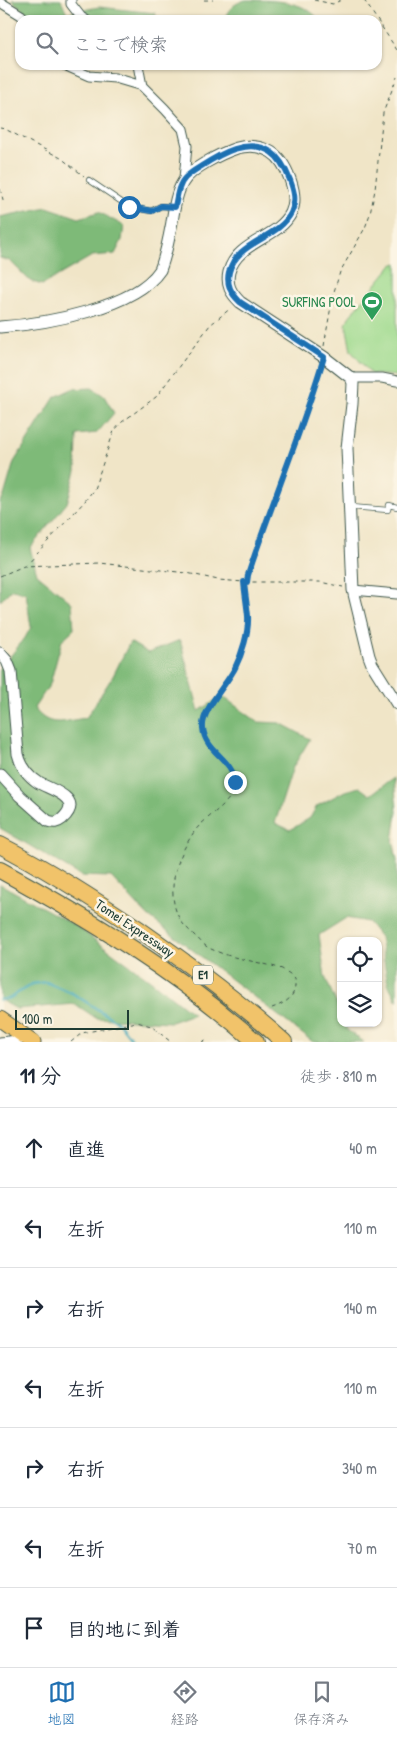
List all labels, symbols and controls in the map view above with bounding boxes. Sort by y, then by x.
search box [15,15,382,70]
icon: search [33,29,61,57]
text: ここで検索 [73,31,168,57]
route start [118,196,141,219]
sports icon: SURFING POOL [360,290,384,321]
place label: SURFING POOL [282,292,356,311]
route end [224,771,247,794]
street label: Tomei Expressway [91,894,179,962]
map controls [337,937,382,1027]
button: locate [337,937,382,982]
road number: E1 [193,966,213,984]
button: layers [337,982,382,1027]
scale bar [15,1007,129,1030]
text: 100 m [22,1009,52,1028]
text: 11 分 [20,1061,61,1090]
text: 徒歩 · 810 m [300,1065,377,1087]
icon: ahead [20,1134,48,1162]
text: 直進 [67,1136,105,1162]
text: 40 m [349,1137,377,1159]
icon: left [20,1214,48,1242]
text: 左折 [67,1216,105,1242]
text: 110 m [344,1217,377,1239]
icon: right [20,1294,48,1322]
text: 右折 [67,1296,105,1322]
text: 140 m [343,1297,377,1319]
icon: left [20,1374,48,1402]
text: 左折 [67,1376,105,1402]
text: 110 m [344,1377,377,1399]
icon: right [20,1454,48,1482]
text: 右折 [67,1456,105,1482]
text: 340 m [342,1457,377,1479]
icon: left [20,1534,48,1562]
text: 左折 [67,1536,105,1562]
text: 70 m [347,1537,377,1559]
icon: arrive [20,1614,48,1642]
text: 目的地に到着 [67,1616,181,1642]
tab: 地図 [48,1678,76,1728]
tab: 経路 [171,1678,199,1728]
tab: 保存済み [294,1678,350,1728]

